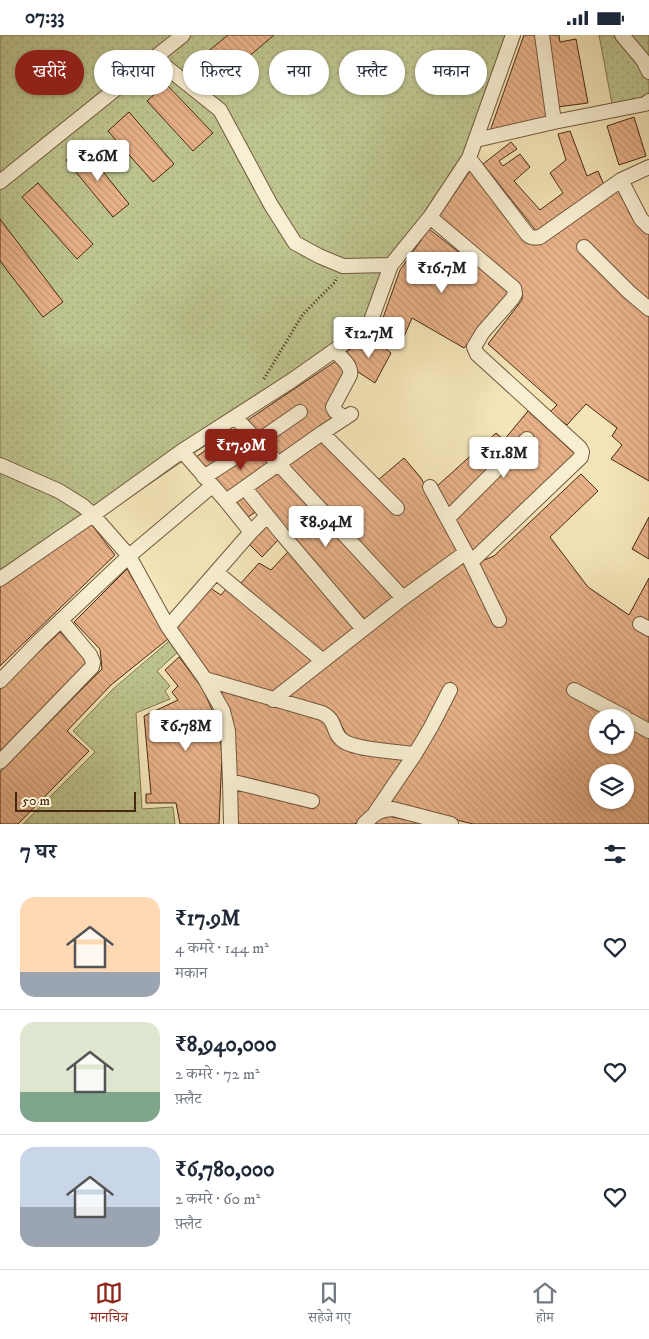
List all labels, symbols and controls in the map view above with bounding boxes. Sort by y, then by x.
text: 07:33 [25,6,64,29]
chip: खरीदें [15,50,84,95]
chip: किराया [94,50,173,95]
chip: फ़िल्टर [183,50,259,95]
chip: नया [269,50,329,95]
chip: फ़्लैट [339,50,405,95]
chip: मकान [415,50,487,95]
pin: ₹26M [68,139,128,182]
text: ₹26M [78,146,118,166]
pin: ₹16.7M [401,251,483,294]
text: ₹16.7M [417,258,467,278]
pin: ₹12.7M [328,317,410,359]
text: ₹12.7M [345,323,393,343]
pin: ₹17.9M [200,429,282,471]
text: ₹17.9M [216,435,266,455]
pin: ₹11.8M [463,437,545,479]
text: ₹11.8M [480,443,528,463]
pin: ₹8.94M [285,505,367,548]
text: ₹8.94M [300,512,352,532]
pin: ₹6.78M [145,709,227,752]
map controls [589,709,634,809]
button: locate [589,709,634,754]
text: ₹6.78M [160,716,212,736]
button: layers [589,764,634,809]
scale bar [15,789,136,812]
text: 50 m [22,792,50,810]
text: 7 घर [20,839,56,865]
icon: filters [601,840,629,868]
text: ₹17.9M [175,906,240,932]
icon: home [60,917,120,977]
icon: heart [601,933,629,961]
text: 4 कमरे · 144 m² [175,938,269,958]
text: मकान [175,963,207,983]
text: ₹8,940,000 [175,1032,276,1058]
icon: home [60,1042,120,1102]
icon: heart [601,1058,629,1086]
text: 2 कमरे · 72 m² [175,1064,260,1084]
text: फ़्लैट [175,1089,202,1109]
text: ₹6,780,000 [175,1157,275,1183]
icon: home [60,1167,120,1227]
icon: heart [601,1183,629,1211]
text: 2 कमरे · 60 m² [175,1189,260,1209]
text: फ़्लैट [175,1214,202,1234]
tab: मानचित्र [90,1279,128,1331]
tab: सहेजे गए [308,1279,351,1331]
tab: होम [531,1279,559,1331]

